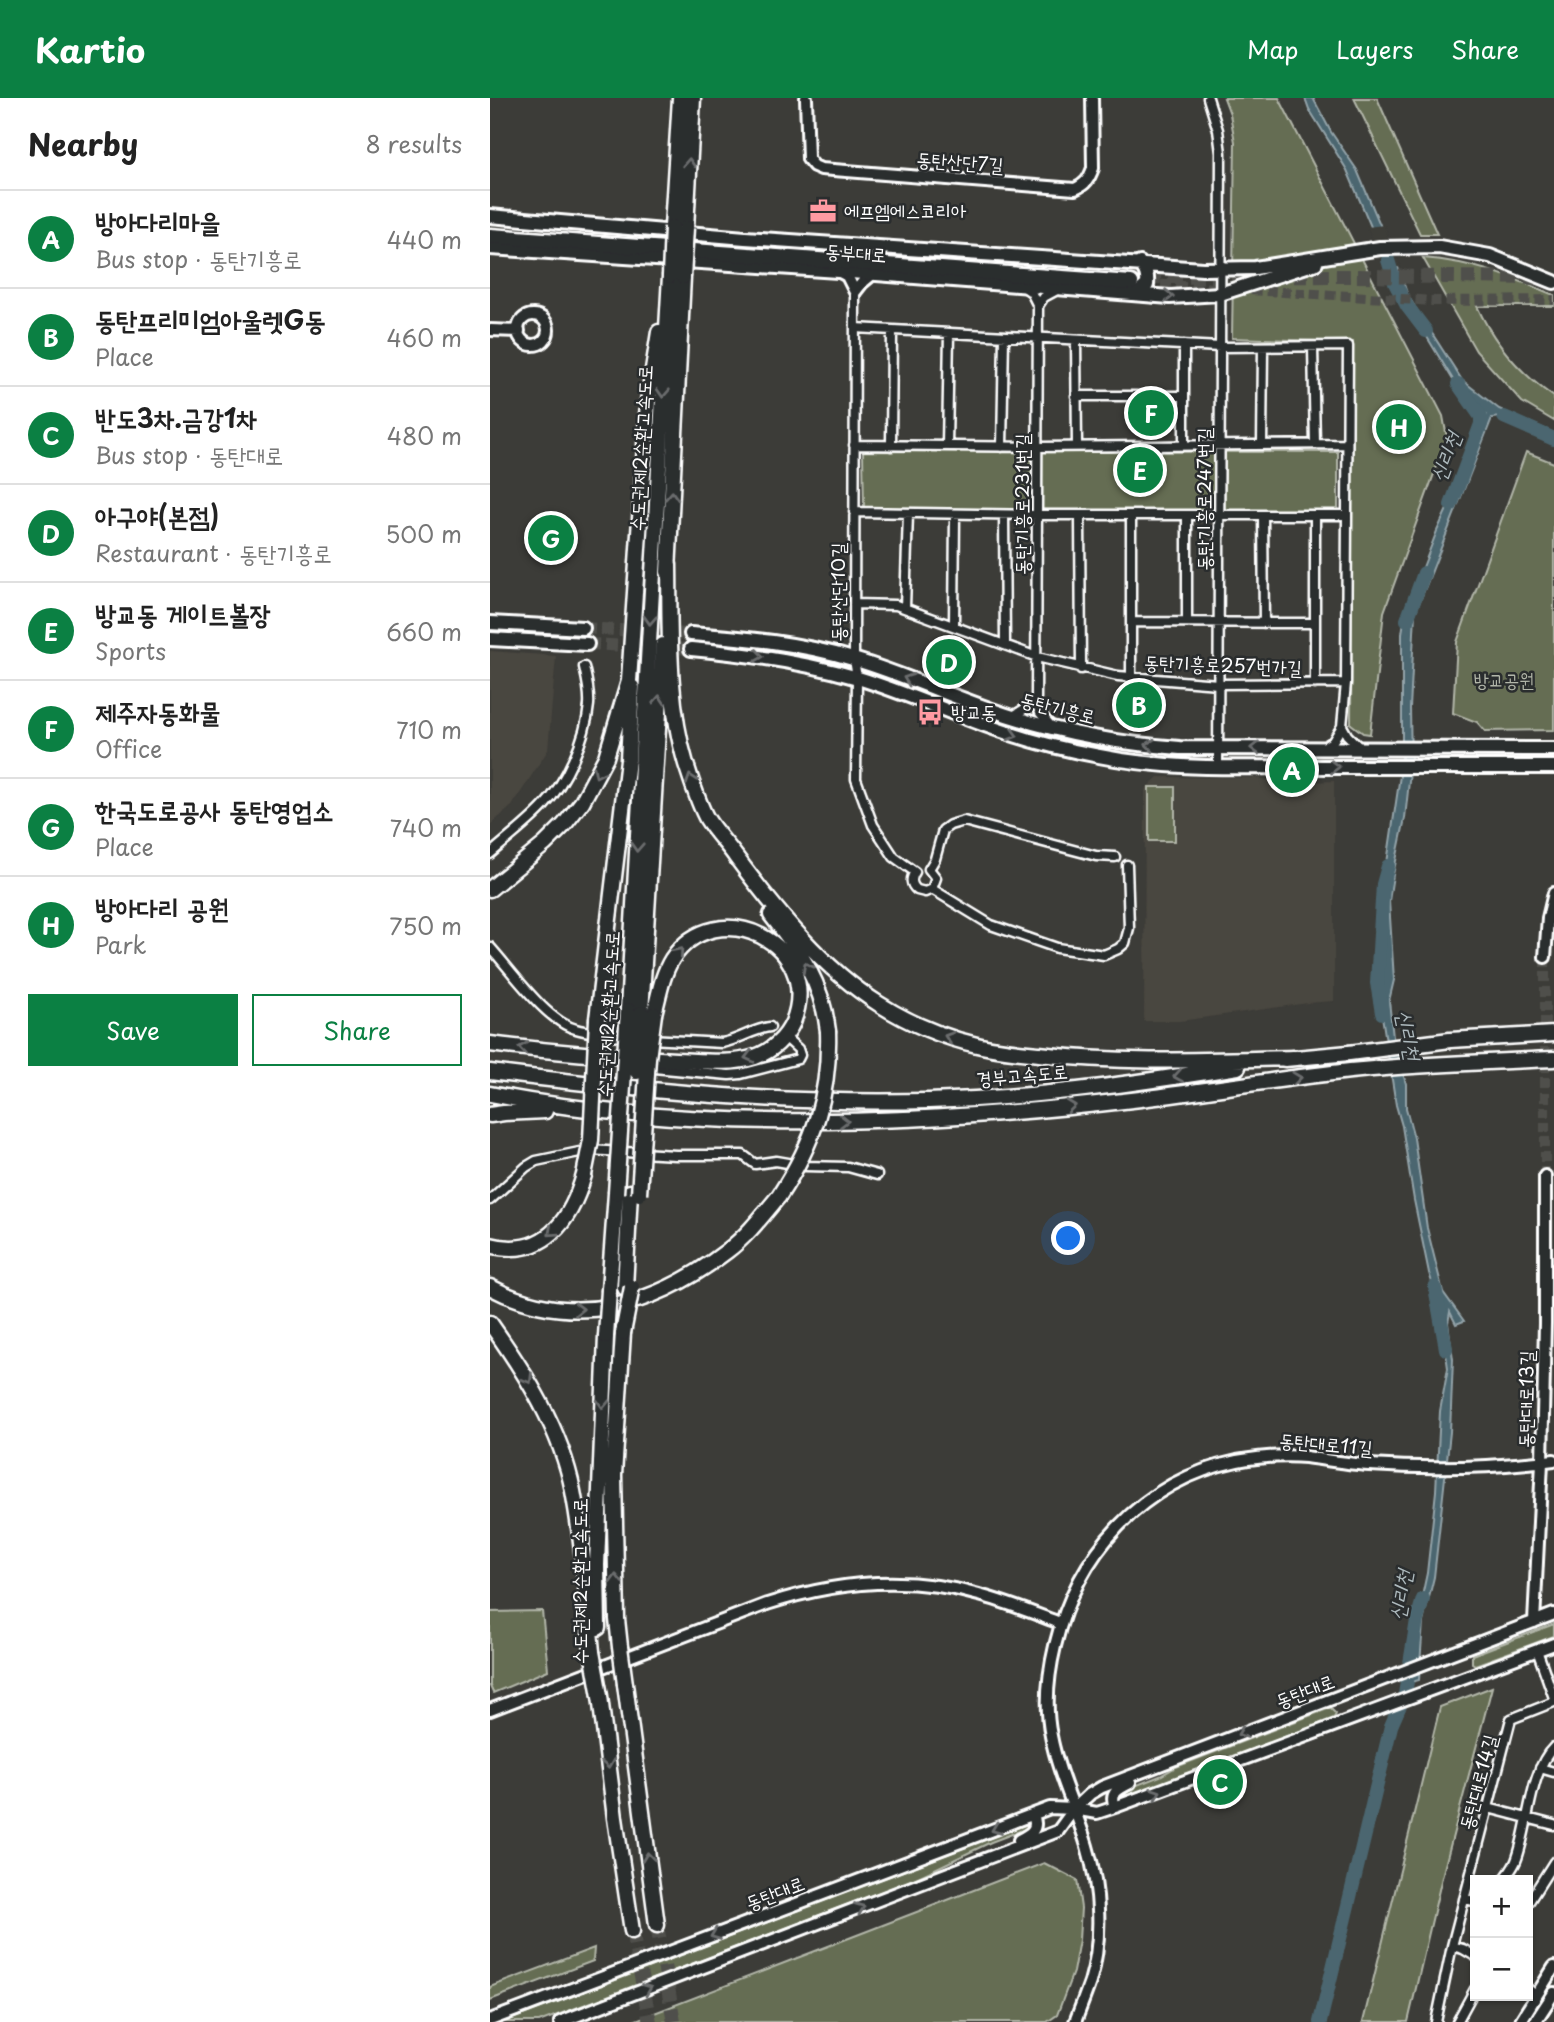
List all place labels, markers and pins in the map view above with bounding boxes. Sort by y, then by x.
office icon: 에프엠에스코리아 [808,196,838,226]
place label: 에프엠에스코리아 [844,196,967,224]
pin: F [1128,387,1174,439]
pin: H [1376,401,1422,453]
pin: E [1117,444,1163,496]
pin: G [528,512,574,564]
pin: D [926,636,972,688]
pin: B [1116,679,1162,731]
bus stop icon: 방교동 [915,697,945,727]
place label: 방교동 [951,697,997,725]
pin: A [1269,744,1315,796]
pin: C [1197,1756,1243,1808]

